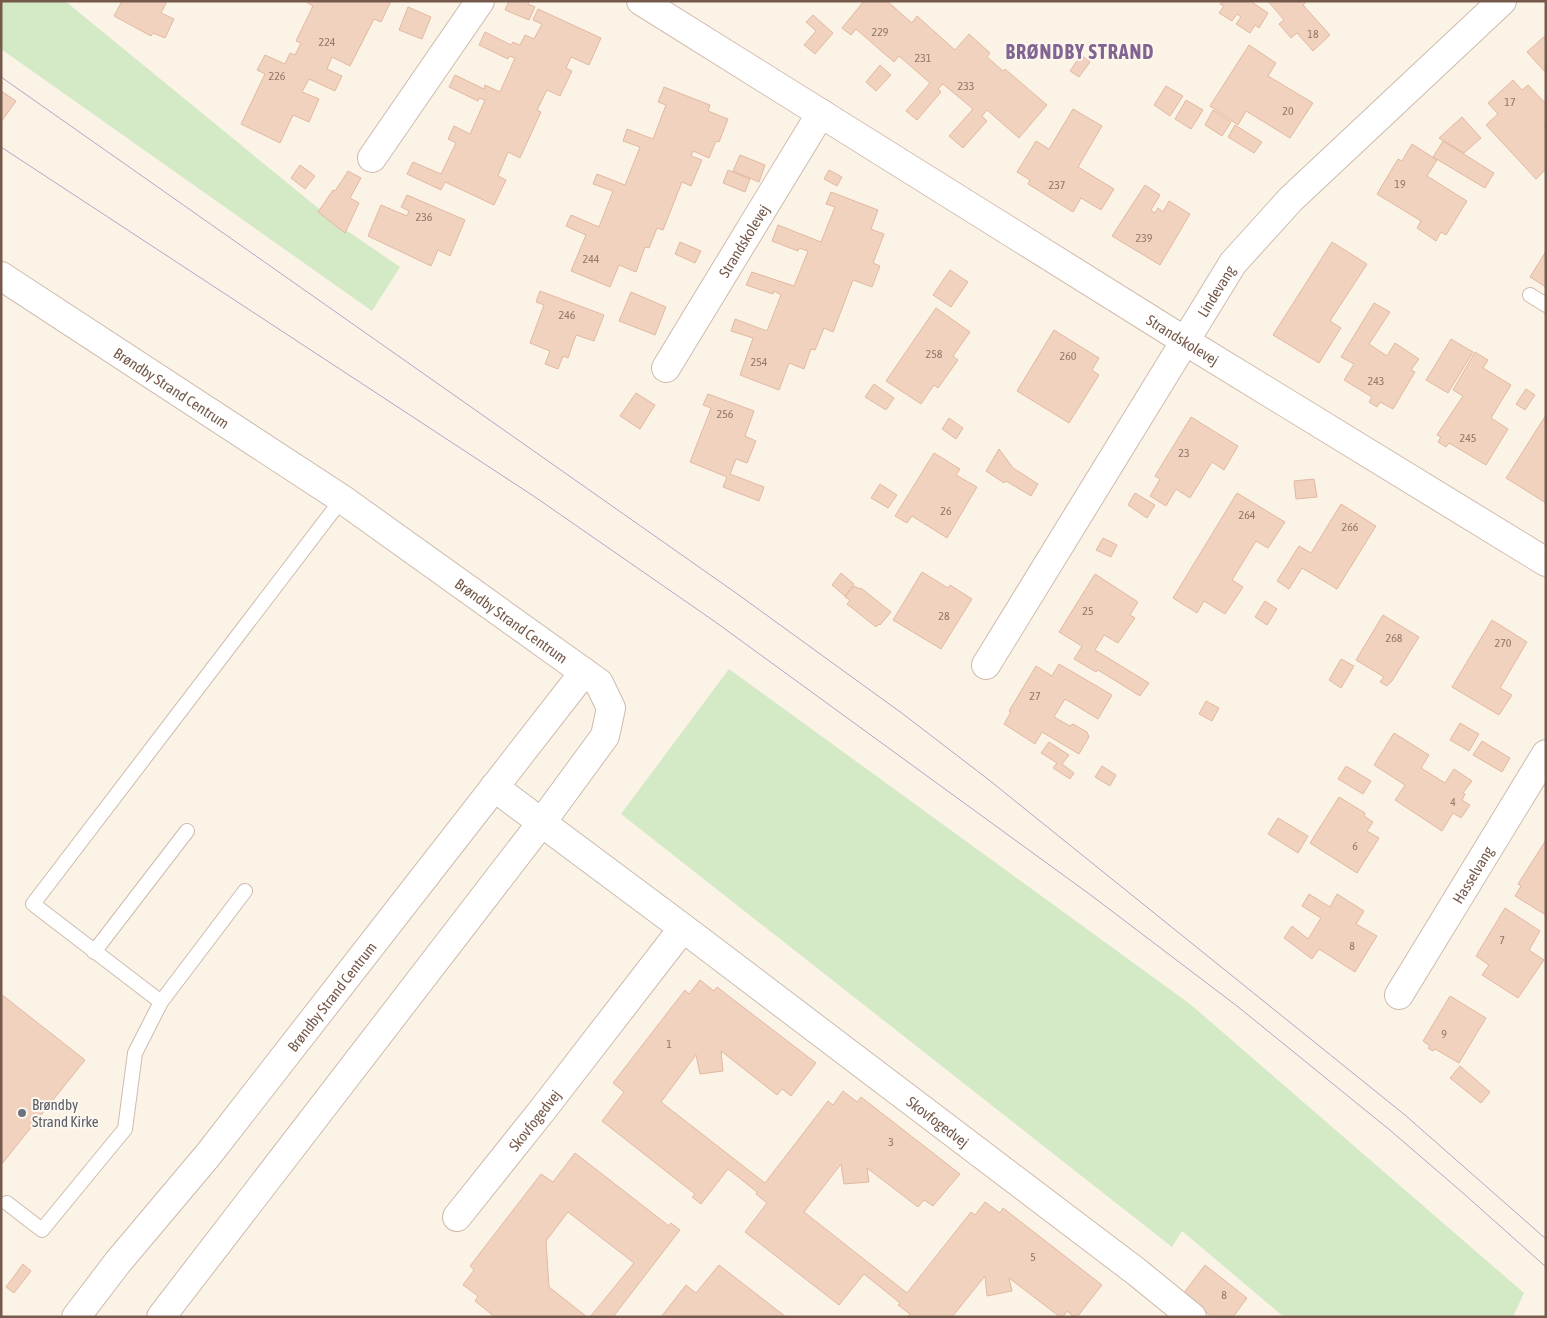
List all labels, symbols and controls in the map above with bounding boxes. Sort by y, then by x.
house number: 229 [872,25,889,39]
house number: 18 [1307,27,1319,41]
house number: 224 [319,35,336,49]
district label: BRØNDBY STRAND [1005,40,1155,63]
house number: 231 [915,51,932,65]
house number: 226 [269,69,286,83]
house number: 233 [958,79,974,93]
house number: 17 [1504,95,1516,109]
house number: 20 [1282,104,1294,118]
house number: 19 [1394,177,1406,191]
house number: 237 [1049,178,1066,192]
street label: Strandskolevej [715,201,772,280]
house number: 236 [416,210,433,224]
house number: 239 [1136,231,1153,245]
house number: 244 [583,252,600,266]
street label: Lindevang [1194,262,1238,320]
house number: 246 [559,308,576,322]
street label: Strandskolevej [1144,311,1222,368]
street label: Brøndby Strand Centrum [111,344,233,431]
house number: 258 [926,347,943,361]
house number: 260 [1060,349,1077,363]
house number: 254 [751,355,768,369]
house number: 243 [1368,374,1384,388]
house number: 256 [717,407,734,421]
house number: 245 [1460,431,1476,445]
house number: 23 [1178,446,1190,460]
house number: 26 [940,504,952,518]
house number: 264 [1239,508,1256,522]
house number: 266 [1342,520,1359,534]
street label: Brøndby Strand Centrum [452,574,571,666]
house number: 25 [1082,604,1094,618]
house number: 28 [938,609,950,623]
house number: 268 [1386,631,1403,645]
house number: 270 [1495,636,1512,650]
house number: 27 [1029,689,1041,703]
house number: 4 [1450,795,1456,809]
house number: 6 [1352,839,1358,853]
street label: Hasselvang [1449,843,1497,906]
house number: 7 [1499,933,1505,947]
street label: Brøndby Strand Centrum [284,938,379,1055]
house number: 8 [1349,939,1355,953]
house number: 9 [1441,1027,1447,1041]
house number: 1 [666,1037,672,1051]
street label: Skovfogedvej [505,1086,564,1154]
street label: Skovfogedvej [904,1093,972,1150]
place label: Brøndby Strand Kirke [32,1096,99,1130]
marker: Brøndby Strand Kirke [16,1107,28,1119]
house number: 3 [888,1135,894,1149]
house number: 5 [1030,1250,1036,1264]
house number: 8 [1221,1288,1227,1302]

